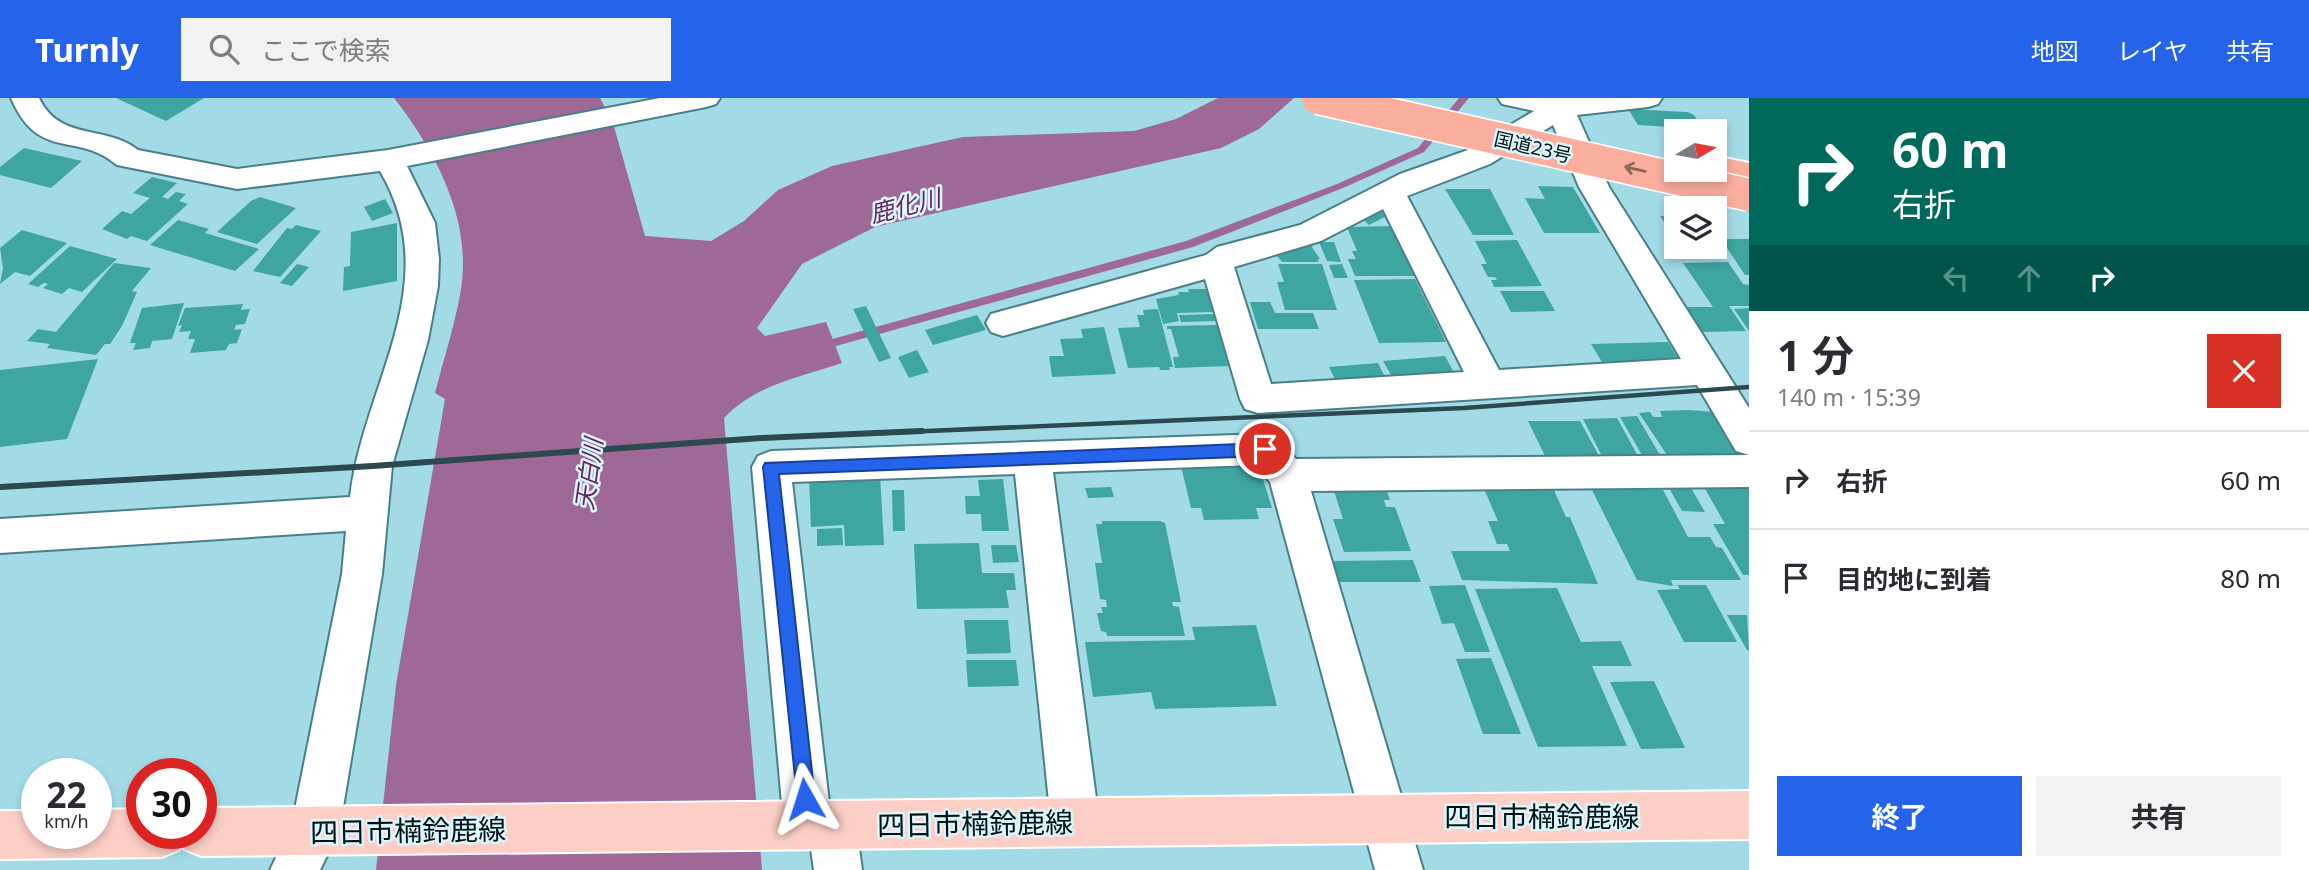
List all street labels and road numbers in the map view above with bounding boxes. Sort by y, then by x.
street label: 国道23号 [1492,125,1574,169]
street label: 四日市楠鈴鹿線 [1444,797,1640,835]
street label: 四日市楠鈴鹿線 [877,802,1073,844]
street label: 四日市楠鈴鹿線 [310,809,506,851]

